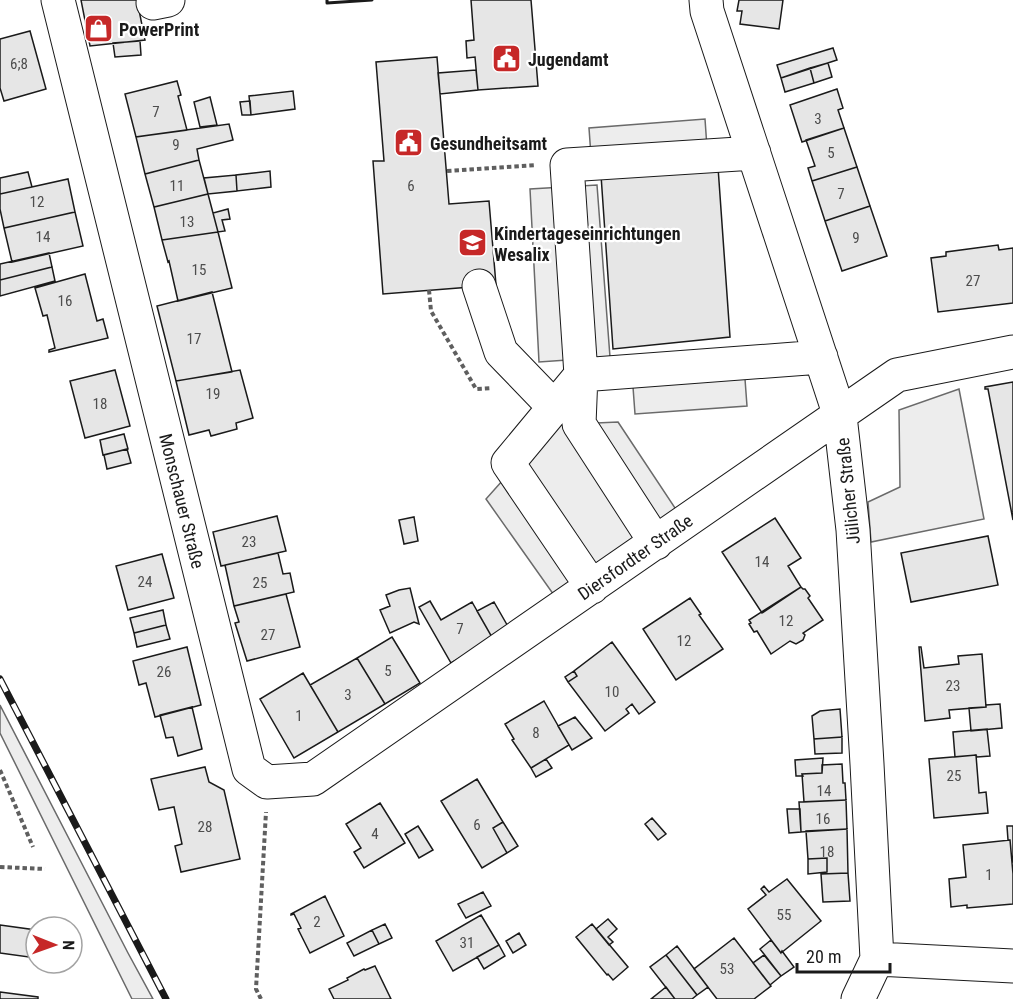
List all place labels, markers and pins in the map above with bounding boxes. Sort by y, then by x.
shop icon: PowerPrint [82,13,114,45]
place label: PowerPrint [119,19,200,40]
public building icon: Jugendamt [491,43,523,75]
place label: Jugendamt [528,49,609,70]
public building icon: Gesundheitsamt [393,127,425,159]
place label: Gesundheitsamt [430,133,547,154]
place label: Kindertageseinrichtungen Wesalix [494,223,681,265]
school or university icon: Kindertageseinrichtungen Wesalix [457,227,489,259]

